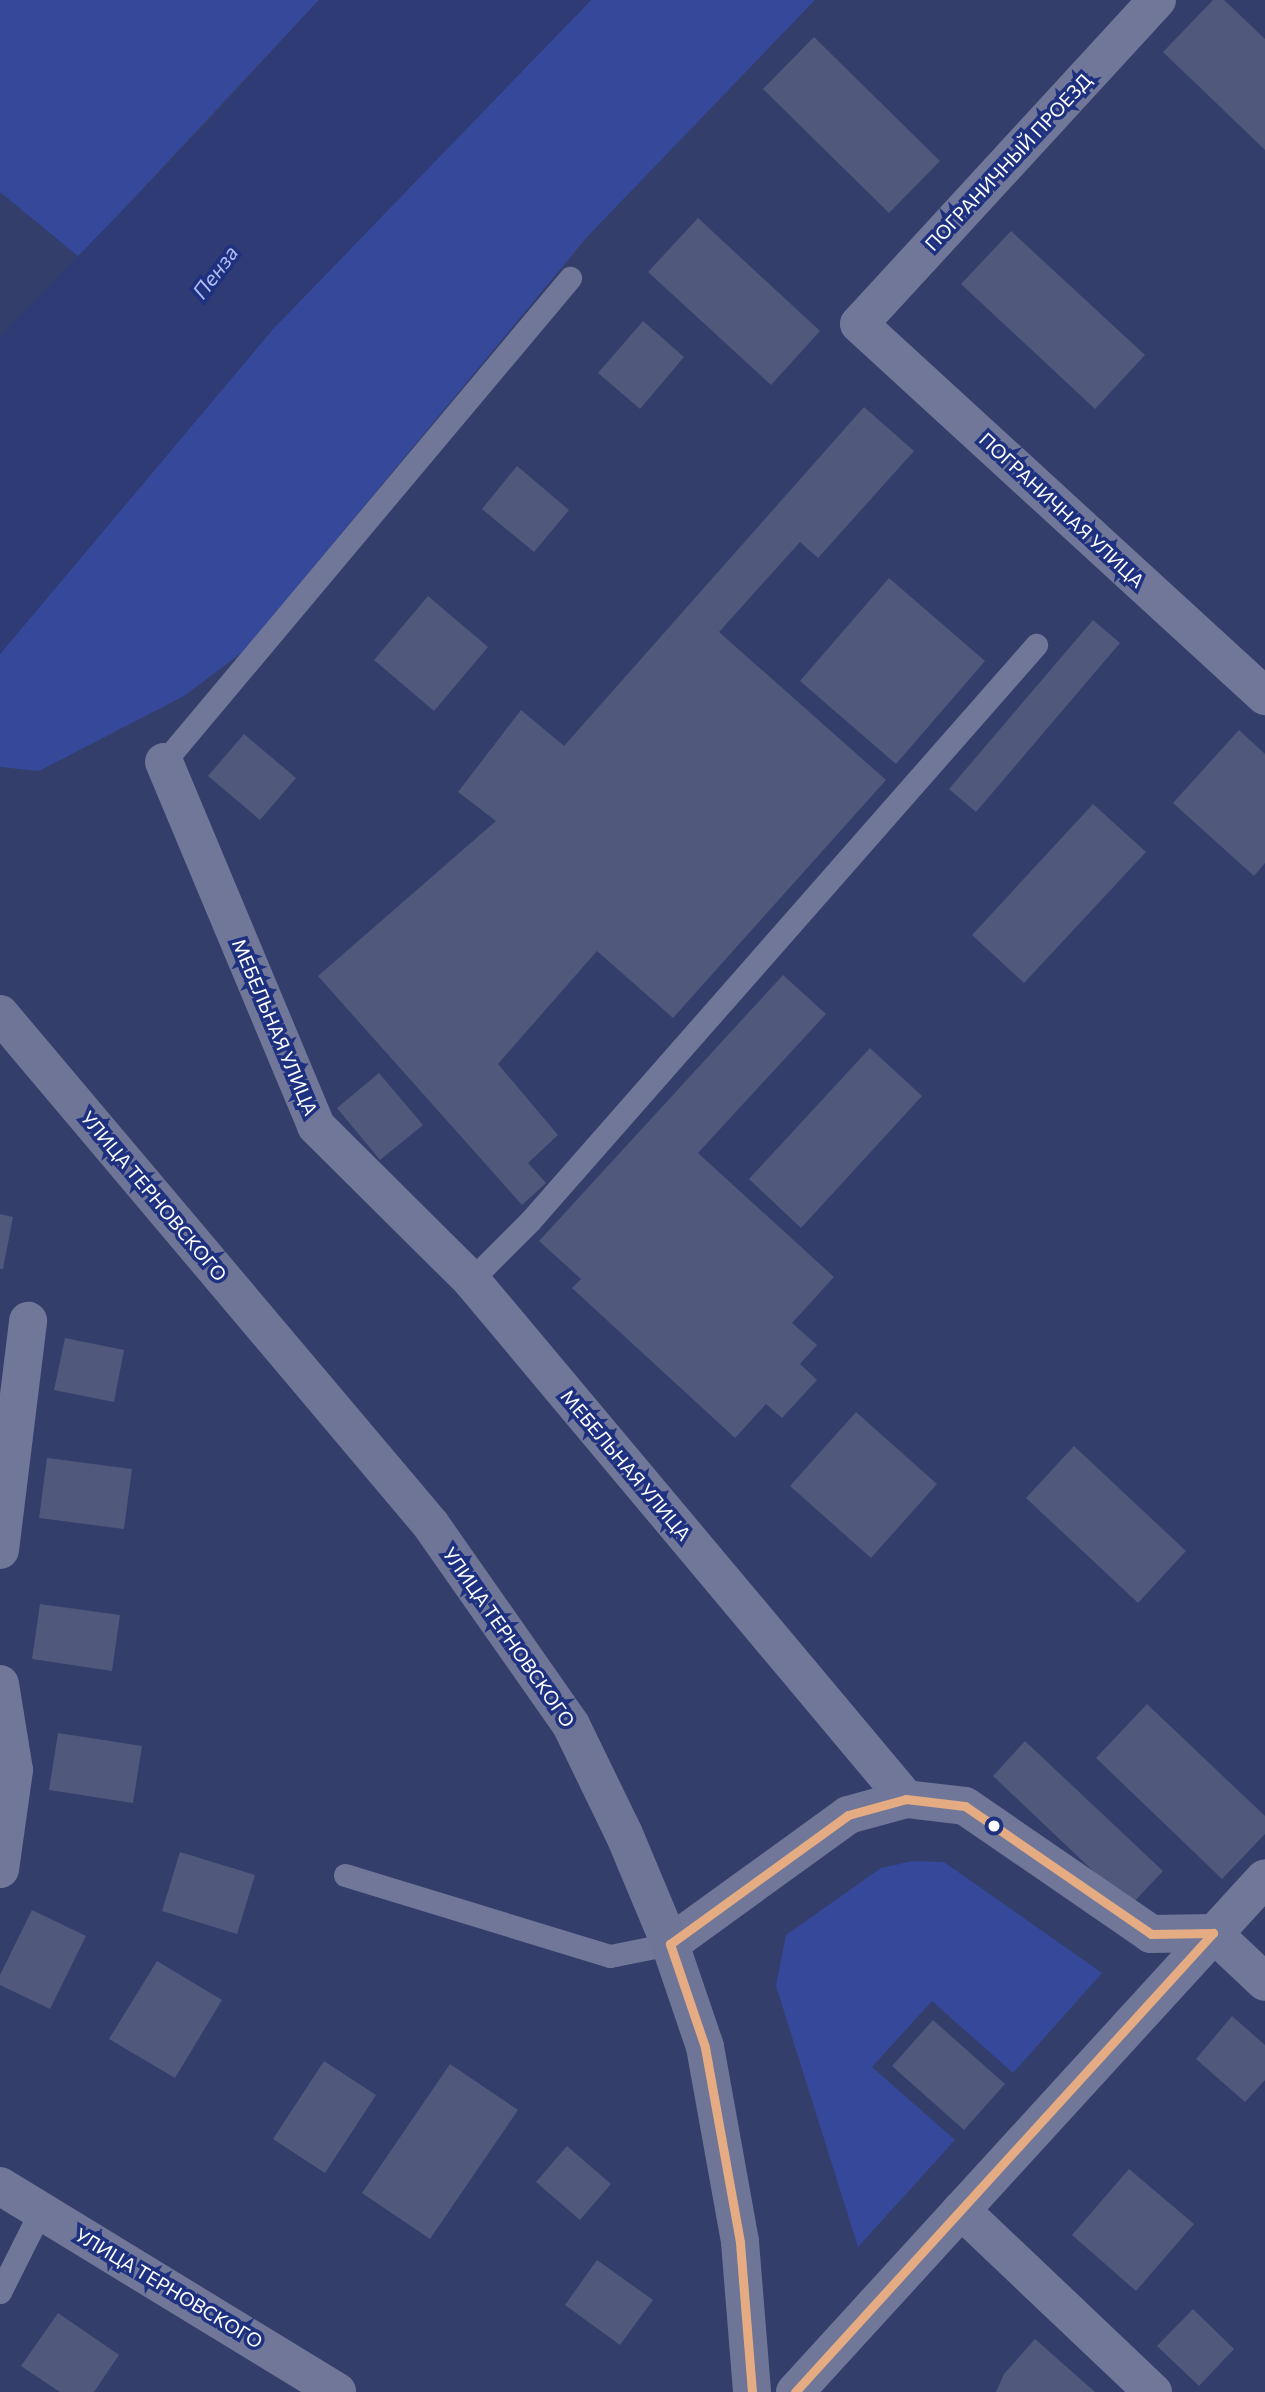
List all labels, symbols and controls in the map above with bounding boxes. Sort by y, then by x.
street label: ПОГРАНИЧНЫЙ ПРОЕЗД [920,69,1096,255]
water label: Пенза [187,241,243,303]
street label: ПОГРАНИЧНАЯ УЛИЦА [975,428,1149,592]
street label: МЕБЕЛЬНАЯ УЛИЦА [227,935,323,1119]
street label: УЛИЦА ТЕРНОВСКОГО [76,1106,232,1286]
street label: МЕБЕЛЬНАЯ УЛИЦА [556,1385,696,1545]
street label: УЛИЦА ТЕРНОВСКОГО [438,1543,580,1731]
unlabelled marker [987,1819,1001,1833]
street label: УЛИЦА ТЕРНОВСКОГО [71,2223,267,2353]

